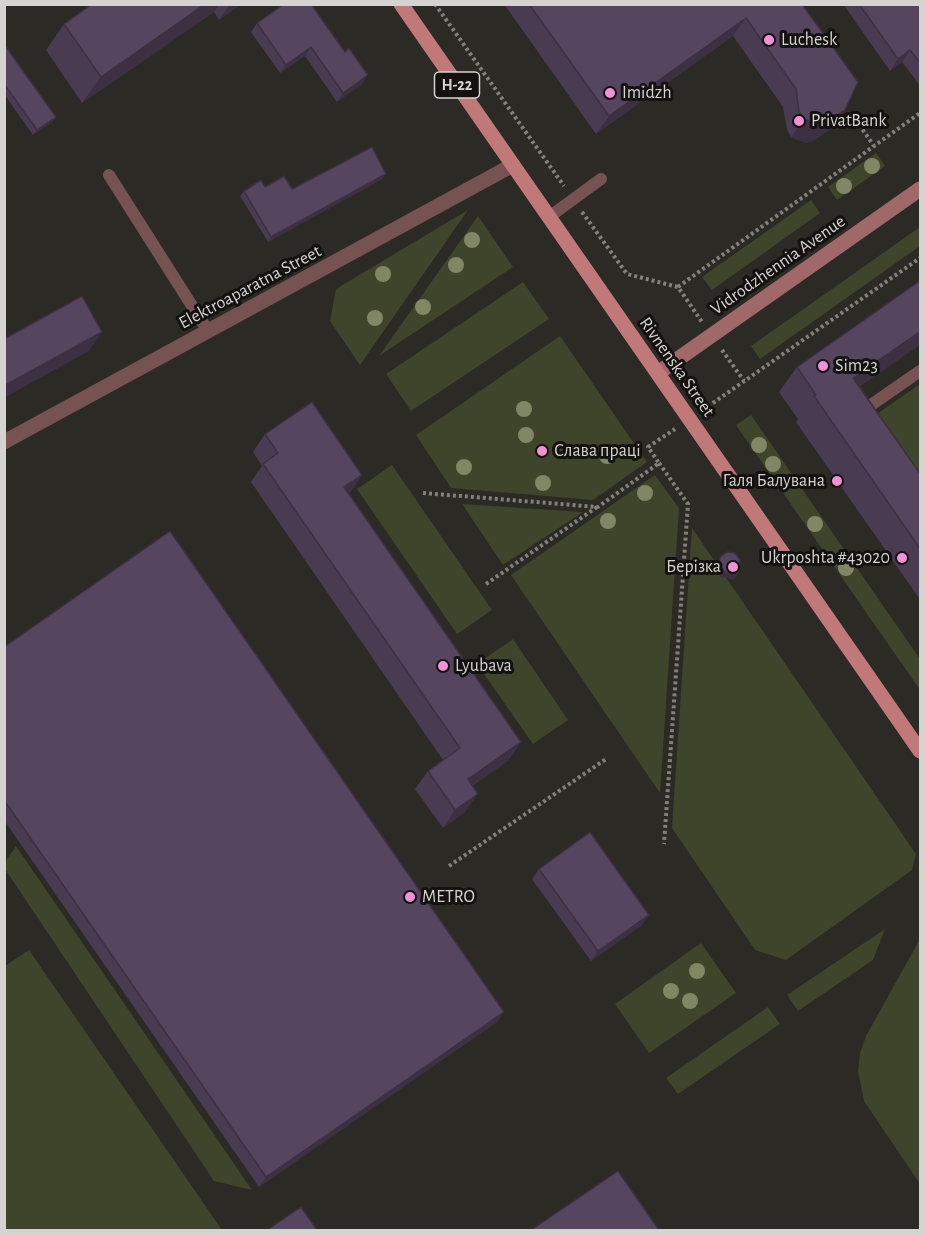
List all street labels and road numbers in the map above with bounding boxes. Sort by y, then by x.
road number: Н-22 [434,72,480,98]
street label: Vidrodzhennia Avenue [707,210,849,320]
street label: Elektroaparatna Street [175,240,325,334]
street label: Rivnenska Street [635,313,719,421]

